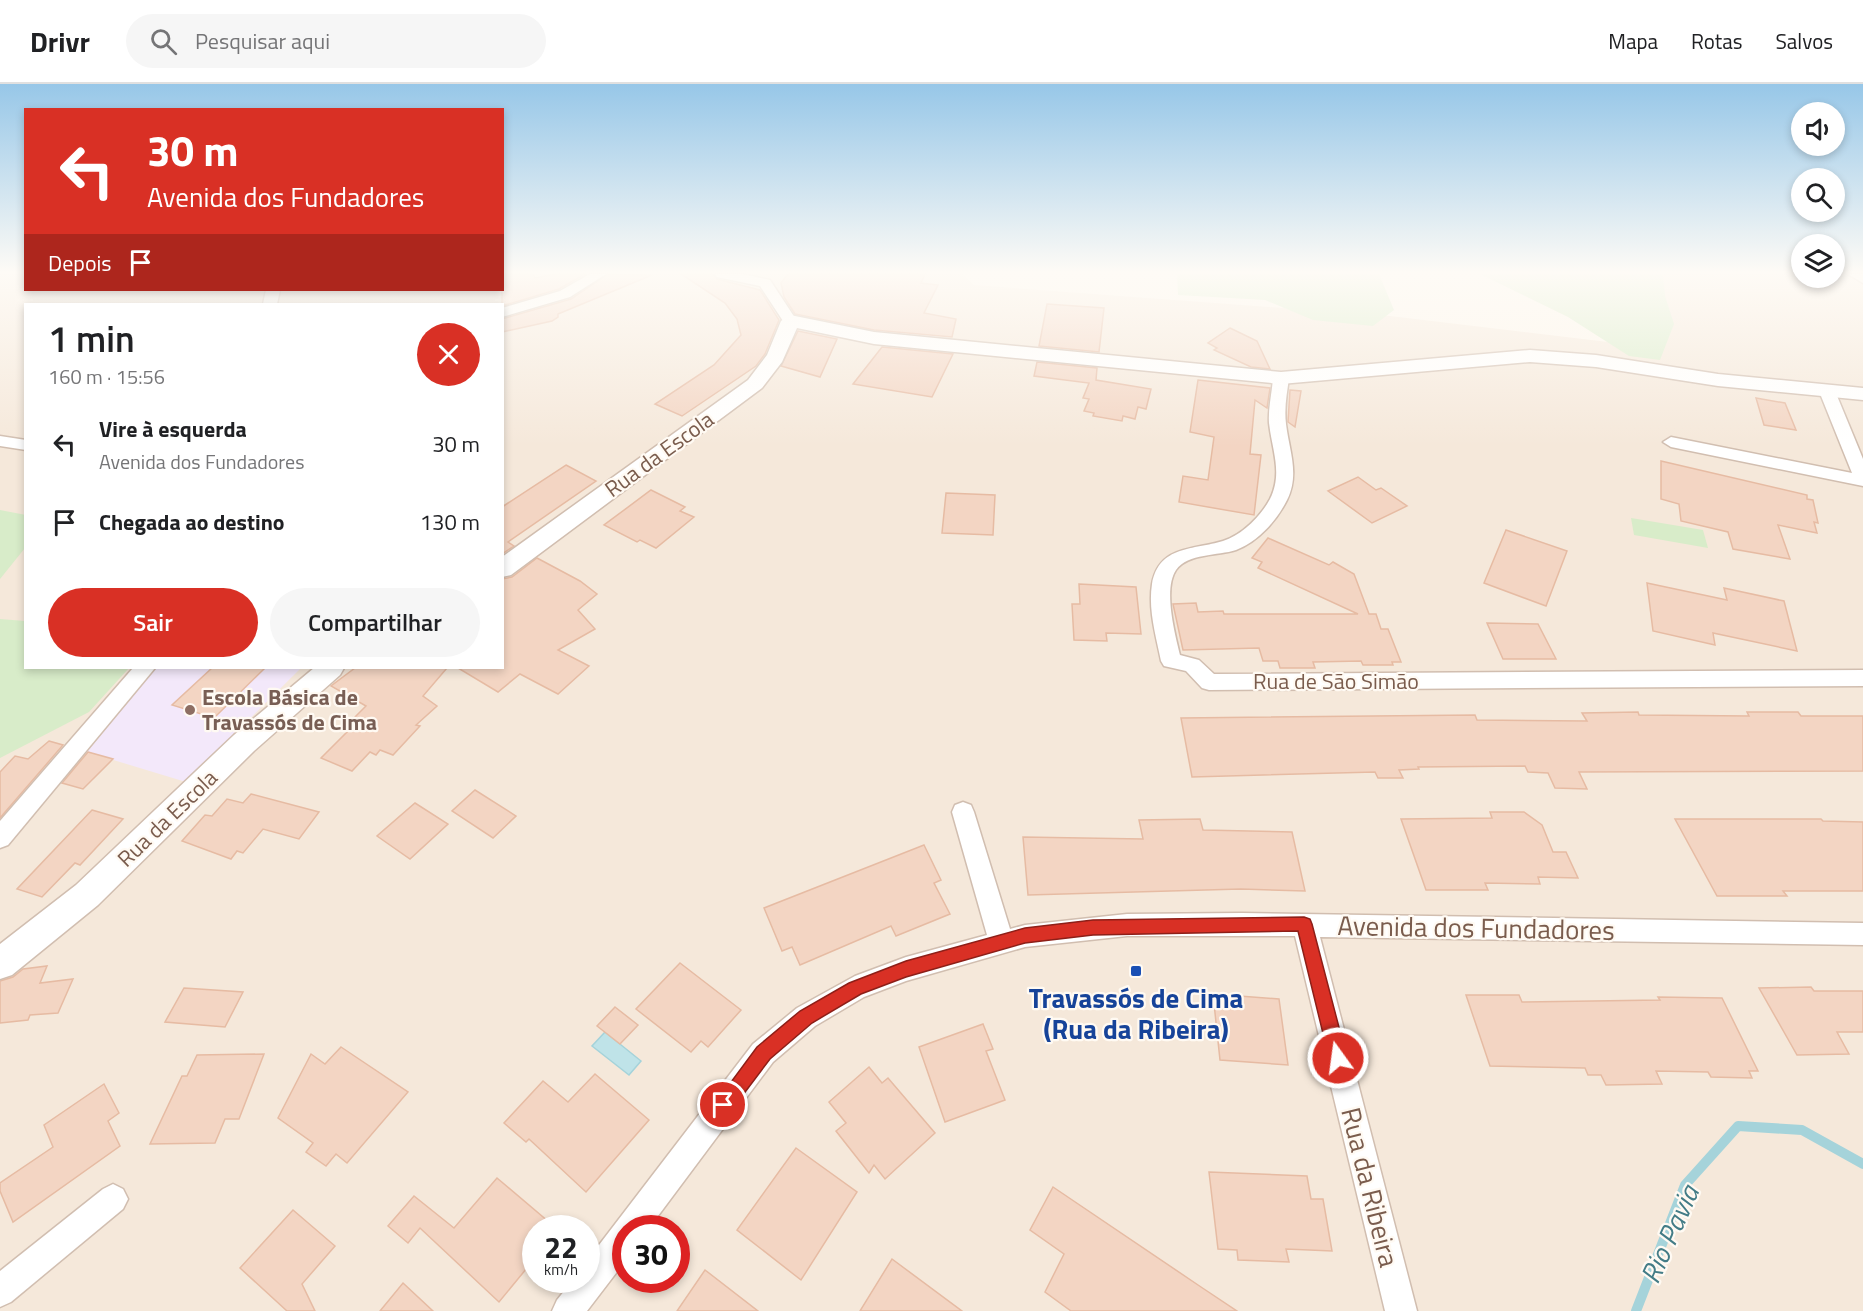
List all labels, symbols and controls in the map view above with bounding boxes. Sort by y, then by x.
search box [126,14,546,68]
text: Drivr [30,20,90,63]
text: Pesquisar aqui [195,24,330,58]
icon: search [147,25,180,58]
text: Mapa [1608,25,1658,57]
text: Rotas [1691,25,1742,57]
text: Salvos [1775,25,1833,57]
map controls [1791,102,1845,288]
button: sound [1791,102,1845,156]
text: 30 m [147,118,239,182]
icon: left [48,132,126,210]
button: search [1791,168,1845,222]
text: Avenida dos Fundadores [147,176,424,217]
button: layers [1791,234,1845,288]
text: Depois [48,246,112,280]
icon: arrive [124,246,157,279]
text: 1 min [48,311,135,366]
button: close [417,323,480,386]
text: 160 m · 15:56 [48,361,165,392]
street label: Rua da Escola [597,403,721,505]
text: Vire à esquerda [99,412,247,446]
text: 30 m [432,427,480,461]
icon: left [48,428,81,461]
text: Avenida dos Fundadores [99,446,304,477]
text: Chegada ao destino [99,505,285,539]
text: 130 m [420,505,480,539]
icon: arrive [48,506,81,539]
button: Sair [48,588,258,657]
button: Compartilhar [270,588,480,657]
street label: Rua de São Simão [1253,664,1419,698]
place label: Escola Básica de Travassós de Cima [202,680,377,739]
marker: Escola Básica de Travassós de Cima [183,703,197,717]
street label: Rua da Escola [109,761,225,875]
street label: Avenida dos Fundadores [1337,904,1615,950]
marker: Travassós de Cima (Rua da Ribeira) [1129,964,1143,978]
place label: Travassós de Cima (Rua da Ribeira) [1029,977,1243,1049]
position arrow [1306,1026,1370,1090]
pin [697,1079,748,1130]
icon: arrive [706,1088,739,1121]
street label: Rua da Ribeira [1331,1103,1411,1272]
water label: Rio Pavia [1628,1176,1710,1290]
speed limit sign: 30 [612,1215,690,1293]
text: 22 [544,1224,578,1270]
text: km/h [544,1258,578,1281]

